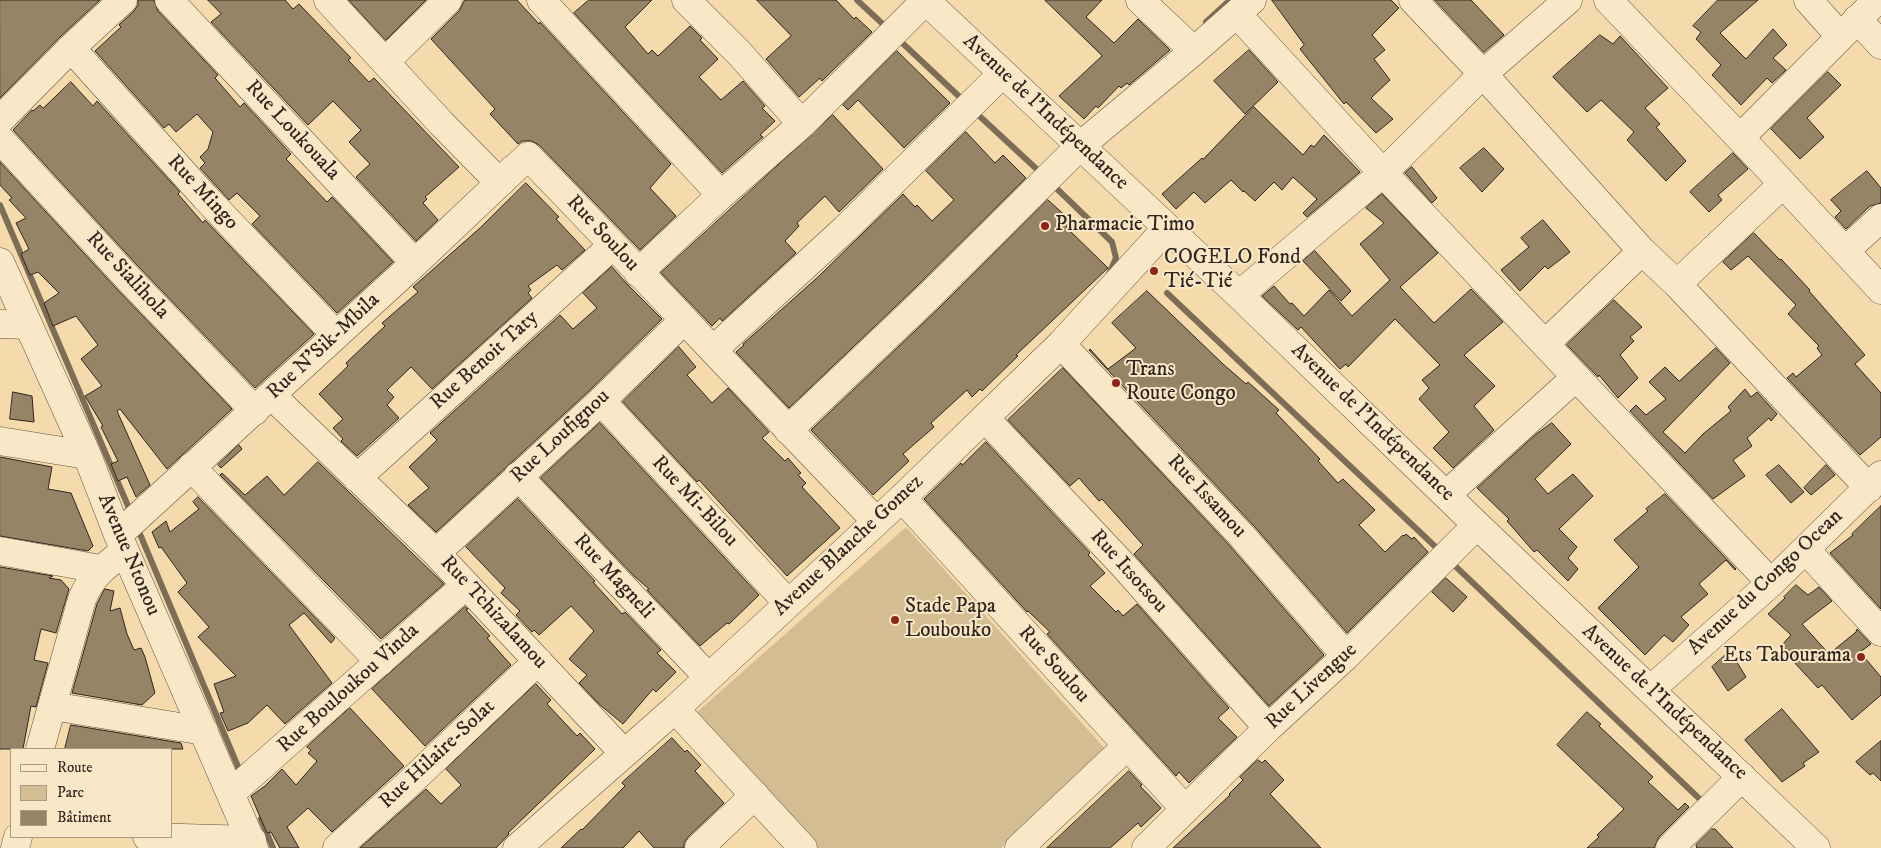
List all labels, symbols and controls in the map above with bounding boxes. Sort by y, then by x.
street label: Avenue de l'Indépendance [957,30,1133,196]
street label: Rue Loukouala [239,76,345,186]
street label: Rue Mingo [161,150,243,236]
street label: Rue Soulou [560,191,644,277]
place label: Pharmacie Timo [1055,213,1194,239]
marker: Pharmacie Timo [1039,220,1051,232]
street label: Rue Sialihola [80,227,174,325]
place label: COGELO Fond Tié-Tié [1164,246,1301,296]
marker: COGELO Fond Tié-Tié [1148,265,1160,277]
street label: Rue N'Sik-Mbila [262,288,386,406]
street label: Rue Benoit Taty [426,306,544,416]
street label: Avenue de l'Indépendance [1285,338,1459,508]
place label: Trans Route Congo [1126,358,1236,408]
marker: Trans Route Congo [1110,377,1122,389]
street label: Rue Loufignou [506,385,616,489]
street label: Rue Issamou [1161,450,1251,544]
street label: Rue Mi-Bilou [645,451,743,553]
street label: Avenue Blanche Gomez [769,470,929,622]
street label: Avenue Ntonou [91,490,165,620]
street label: Avenue du Congo Ocean [1683,505,1849,661]
street label: Rue Itsotsou [1084,525,1172,619]
street label: Rue Magneli [567,529,659,625]
street label: Rue Tchizalamou [434,551,552,675]
place label: Stade Papa Loubouko [905,595,996,645]
marker: Stade Papa Loubouko [889,614,901,626]
street label: Rue Bouloukou Vinda [273,619,425,759]
street label: Avenue de l'Indépendance [1576,620,1752,786]
street label: Rue Soulou [1012,621,1094,709]
street label: Rue Livengue [1261,638,1363,736]
place label: Ets Tabourama [1723,644,1851,670]
marker: Ets Tabourama [1855,651,1867,663]
street label: Rue Hilaire-Solat [375,695,501,815]
legend [10,748,172,838]
text: Route [57,758,92,777]
text: Parc [57,783,84,802]
text: Bâtiment [57,808,112,827]

